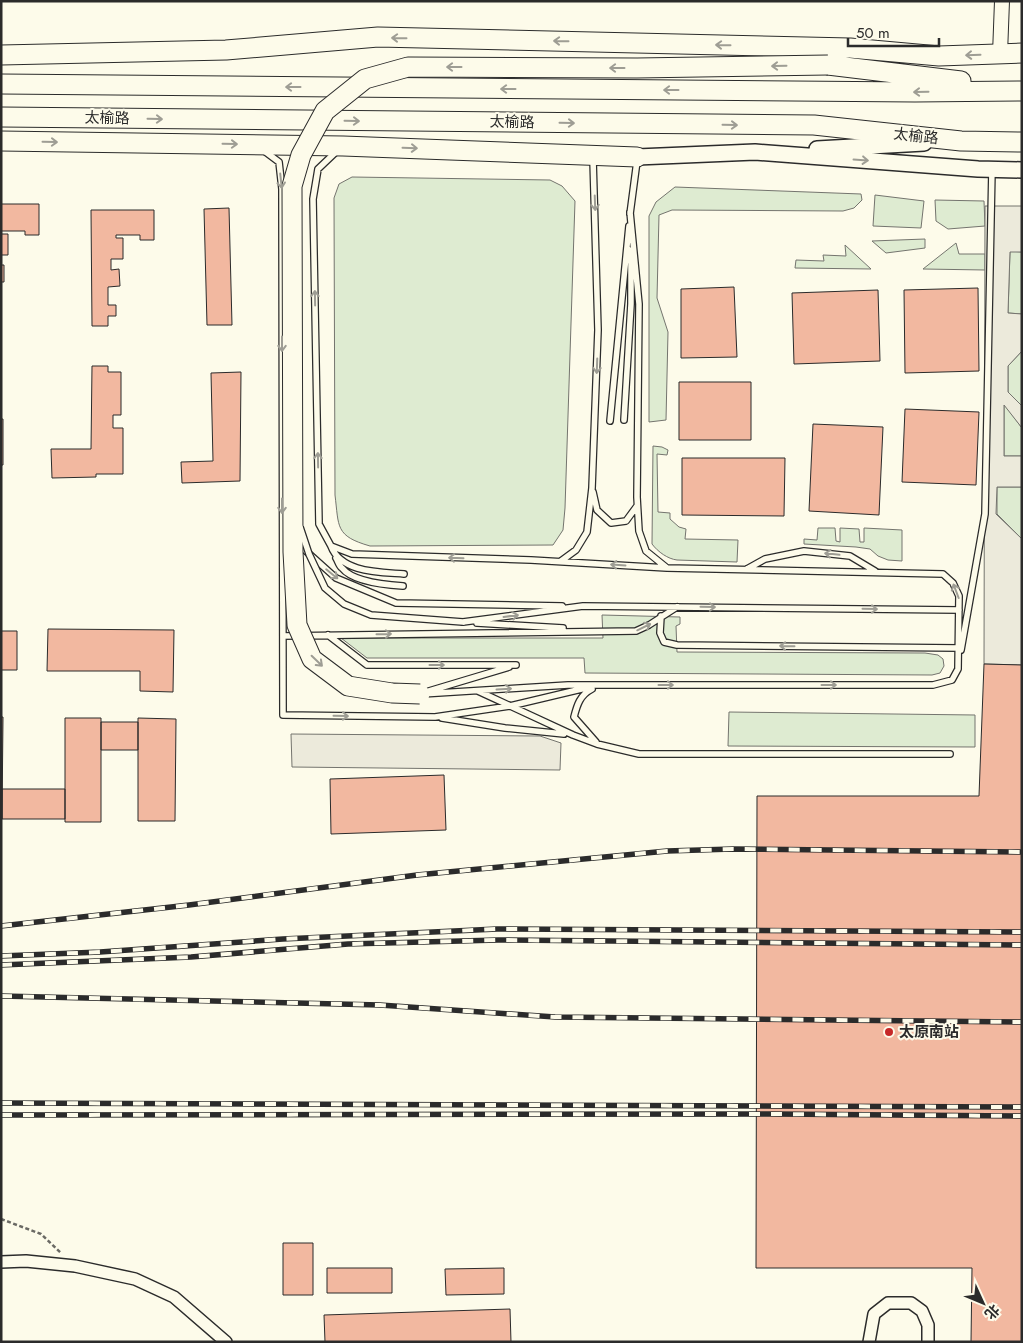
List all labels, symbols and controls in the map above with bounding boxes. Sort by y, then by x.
scale bar [848,15,939,47]
text: 50 m [856,22,890,44]
one-way arrow [391,33,407,43]
one-way arrow [553,37,569,46]
one-way arrow [716,40,732,50]
one-way arrow [965,50,981,59]
one-way arrow [771,61,788,71]
one-way arrow [446,62,462,72]
one-way arrow [609,63,625,73]
one-way arrow [285,82,302,92]
one-way arrow [500,84,516,93]
one-way arrow [663,85,679,95]
one-way arrow [913,87,929,97]
street label: 太榆路 [84,107,130,129]
street label: 太榆路 [489,111,535,133]
one-way arrow [147,114,163,123]
one-way arrow [344,116,360,126]
one-way arrow [559,118,575,128]
one-way arrow [722,120,738,130]
street label: 太榆路 [892,123,940,149]
one-way arrow [42,137,58,147]
one-way arrow [222,140,238,149]
one-way arrow [402,144,418,153]
one-way arrow [852,155,868,165]
one-way arrow [276,173,286,189]
one-way arrow [590,195,599,211]
one-way arrow [310,290,320,306]
one-way arrow [277,336,287,352]
one-way arrow [592,357,602,373]
one-way arrow [313,452,323,468]
one-way arrow [277,498,287,514]
one-way arrow [825,549,841,559]
one-way arrow [448,553,464,562]
one-way arrow [610,561,626,570]
one-way arrow [325,568,338,579]
one-way arrow [951,584,960,599]
one-way arrow [700,603,716,612]
one-way arrow [862,604,878,614]
one-way arrow [503,611,519,621]
one-way arrow [636,622,651,631]
one-way arrow [376,629,392,639]
one-way arrow [779,641,796,651]
one-way arrow [310,655,323,667]
one-way arrow [428,660,444,670]
one-way arrow [658,680,674,690]
one-way arrow [820,680,836,690]
one-way arrow [495,684,511,693]
one-way arrow [333,711,349,721]
place label: 太原南站 [899,1021,959,1043]
marker: 太原南站 [883,1026,895,1038]
north arrow [958,1278,1008,1328]
text: 北 [980,1300,1004,1324]

